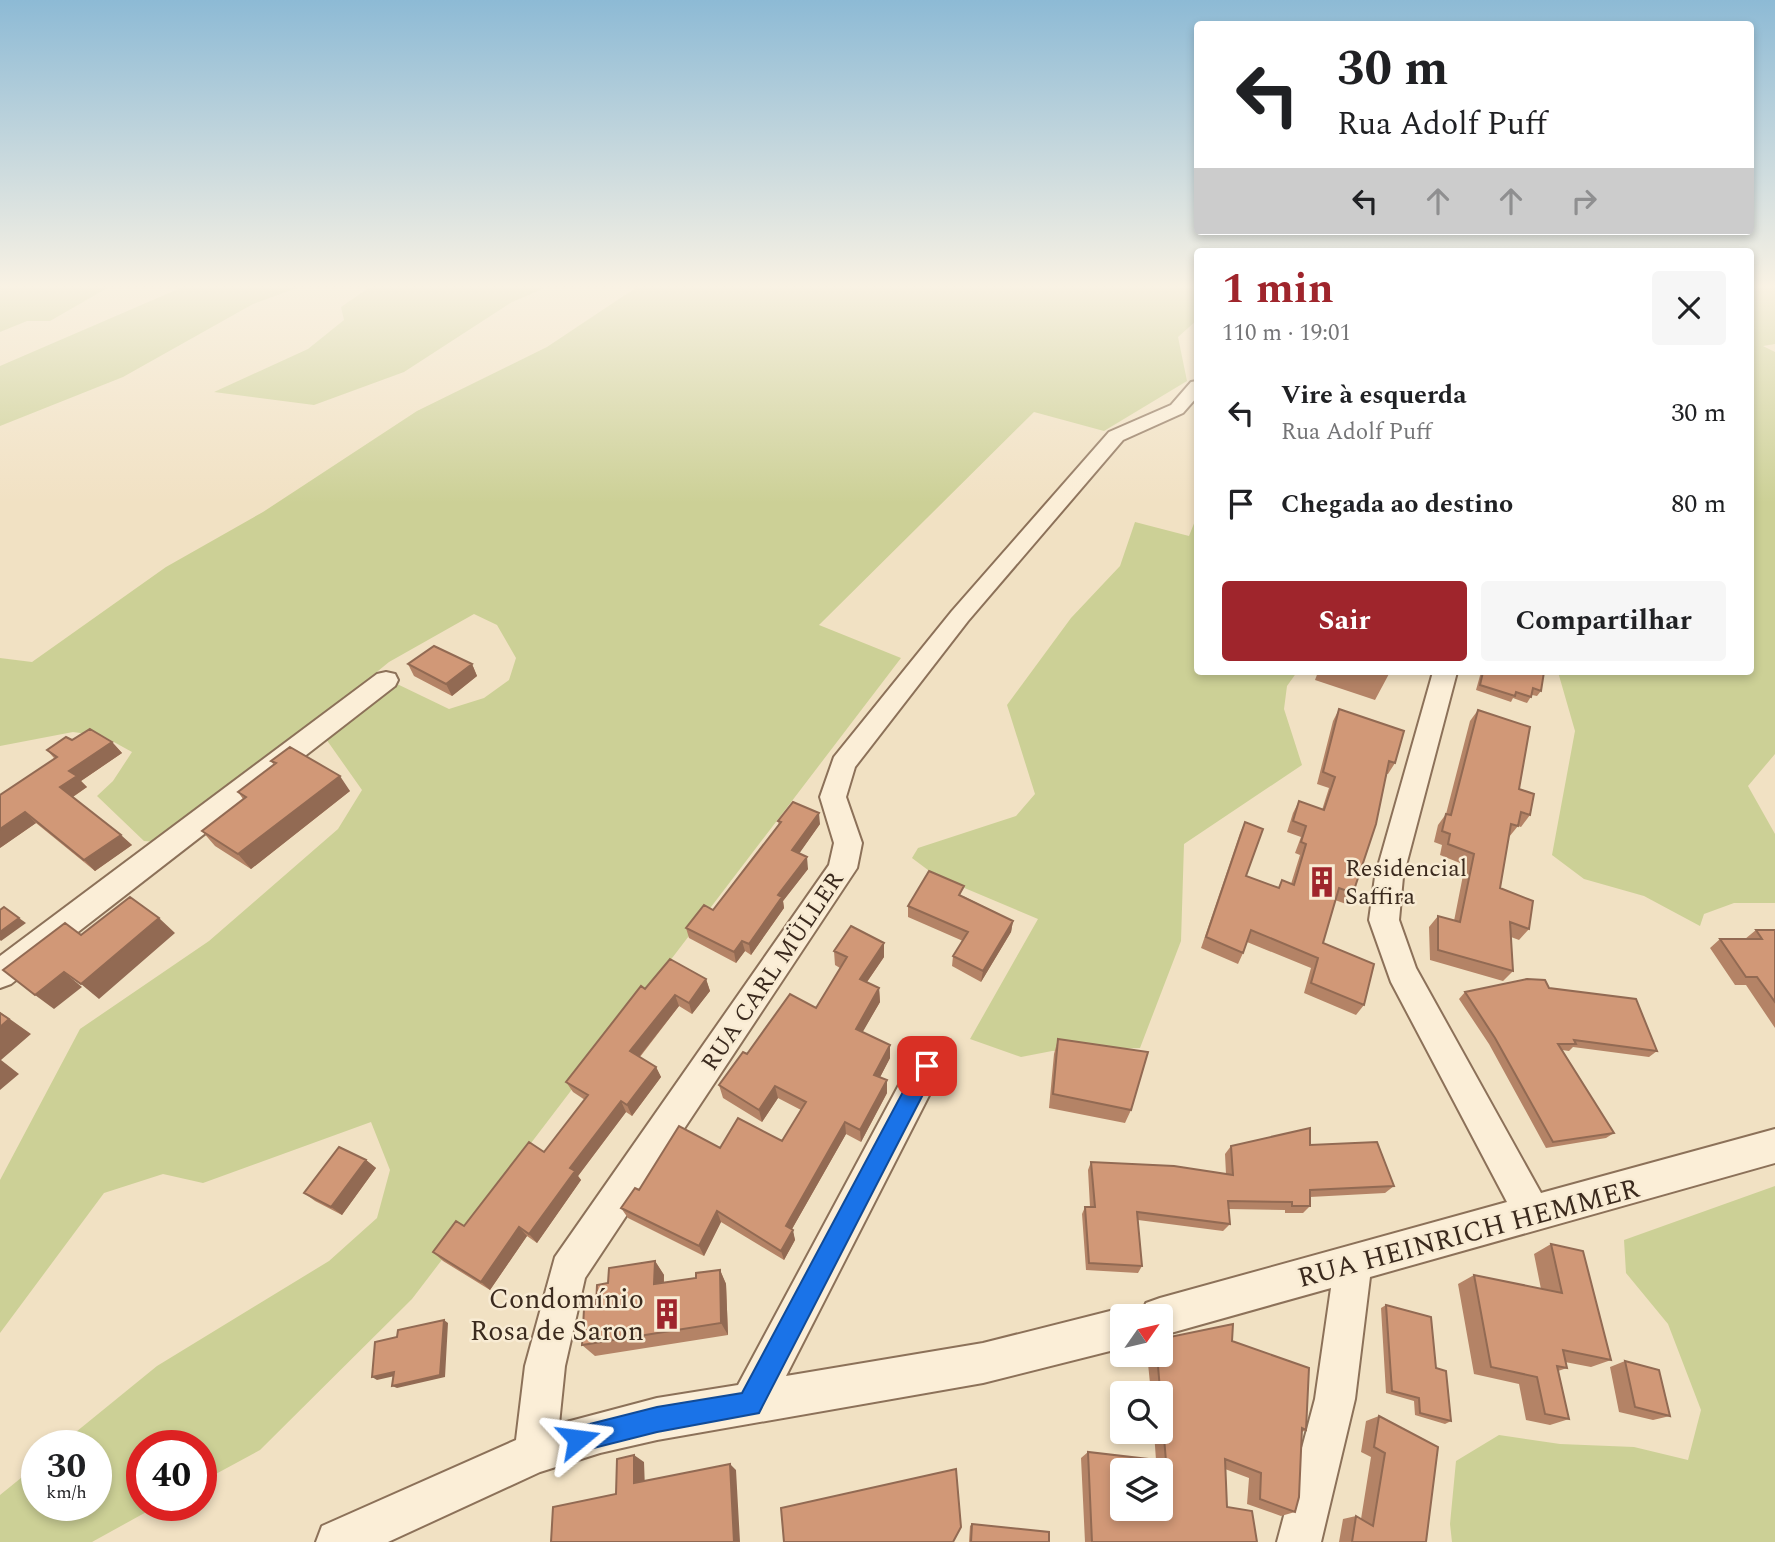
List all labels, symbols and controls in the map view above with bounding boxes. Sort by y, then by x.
text: 30 m [1337,32,1448,107]
icon: left [1222,49,1313,140]
text: Rua Adolf Puff [1337,100,1547,149]
icon: left [1346,182,1384,220]
icon: ahead [1419,182,1457,220]
icon: ahead [1492,182,1530,220]
icon: right [1565,182,1603,220]
text: 1 min [1222,258,1334,321]
button: close [1652,271,1726,345]
text: 110 m · 19:01 [1222,316,1351,351]
text: Vire à esquerda [1281,375,1467,415]
text: 30 m [1671,393,1726,433]
icon: left [1222,394,1260,432]
text: Rua Adolf Puff [1281,415,1432,450]
text: Chegada ao destino [1281,484,1513,524]
text: 80 m [1671,484,1726,524]
icon: arrive [1222,485,1260,523]
button: Sair [1222,581,1467,661]
button: Compartilhar [1481,581,1726,661]
place label: Residencial Saffira [1345,851,1467,915]
street label: RUA CARL MÜLLER [693,865,853,1078]
building icon: Residencial Saffira [1305,865,1339,899]
pin [897,1036,957,1096]
icon: arrive [908,1047,946,1085]
street label: RUA HEINRICH HEMMER [1293,1167,1645,1300]
place label: Condomínio Rosa de Saron [470,1278,644,1353]
building icon: Condomínio Rosa de Saron [650,1297,684,1331]
north arrow [1110,1304,1172,1367]
map controls [1110,1304,1173,1521]
button: search [1110,1381,1173,1444]
position arrow [541,1402,615,1476]
speed limit sign: 40 [126,1430,217,1521]
text: 30 [47,1440,86,1493]
button: layers [1110,1458,1173,1521]
text: km/h [46,1479,87,1506]

